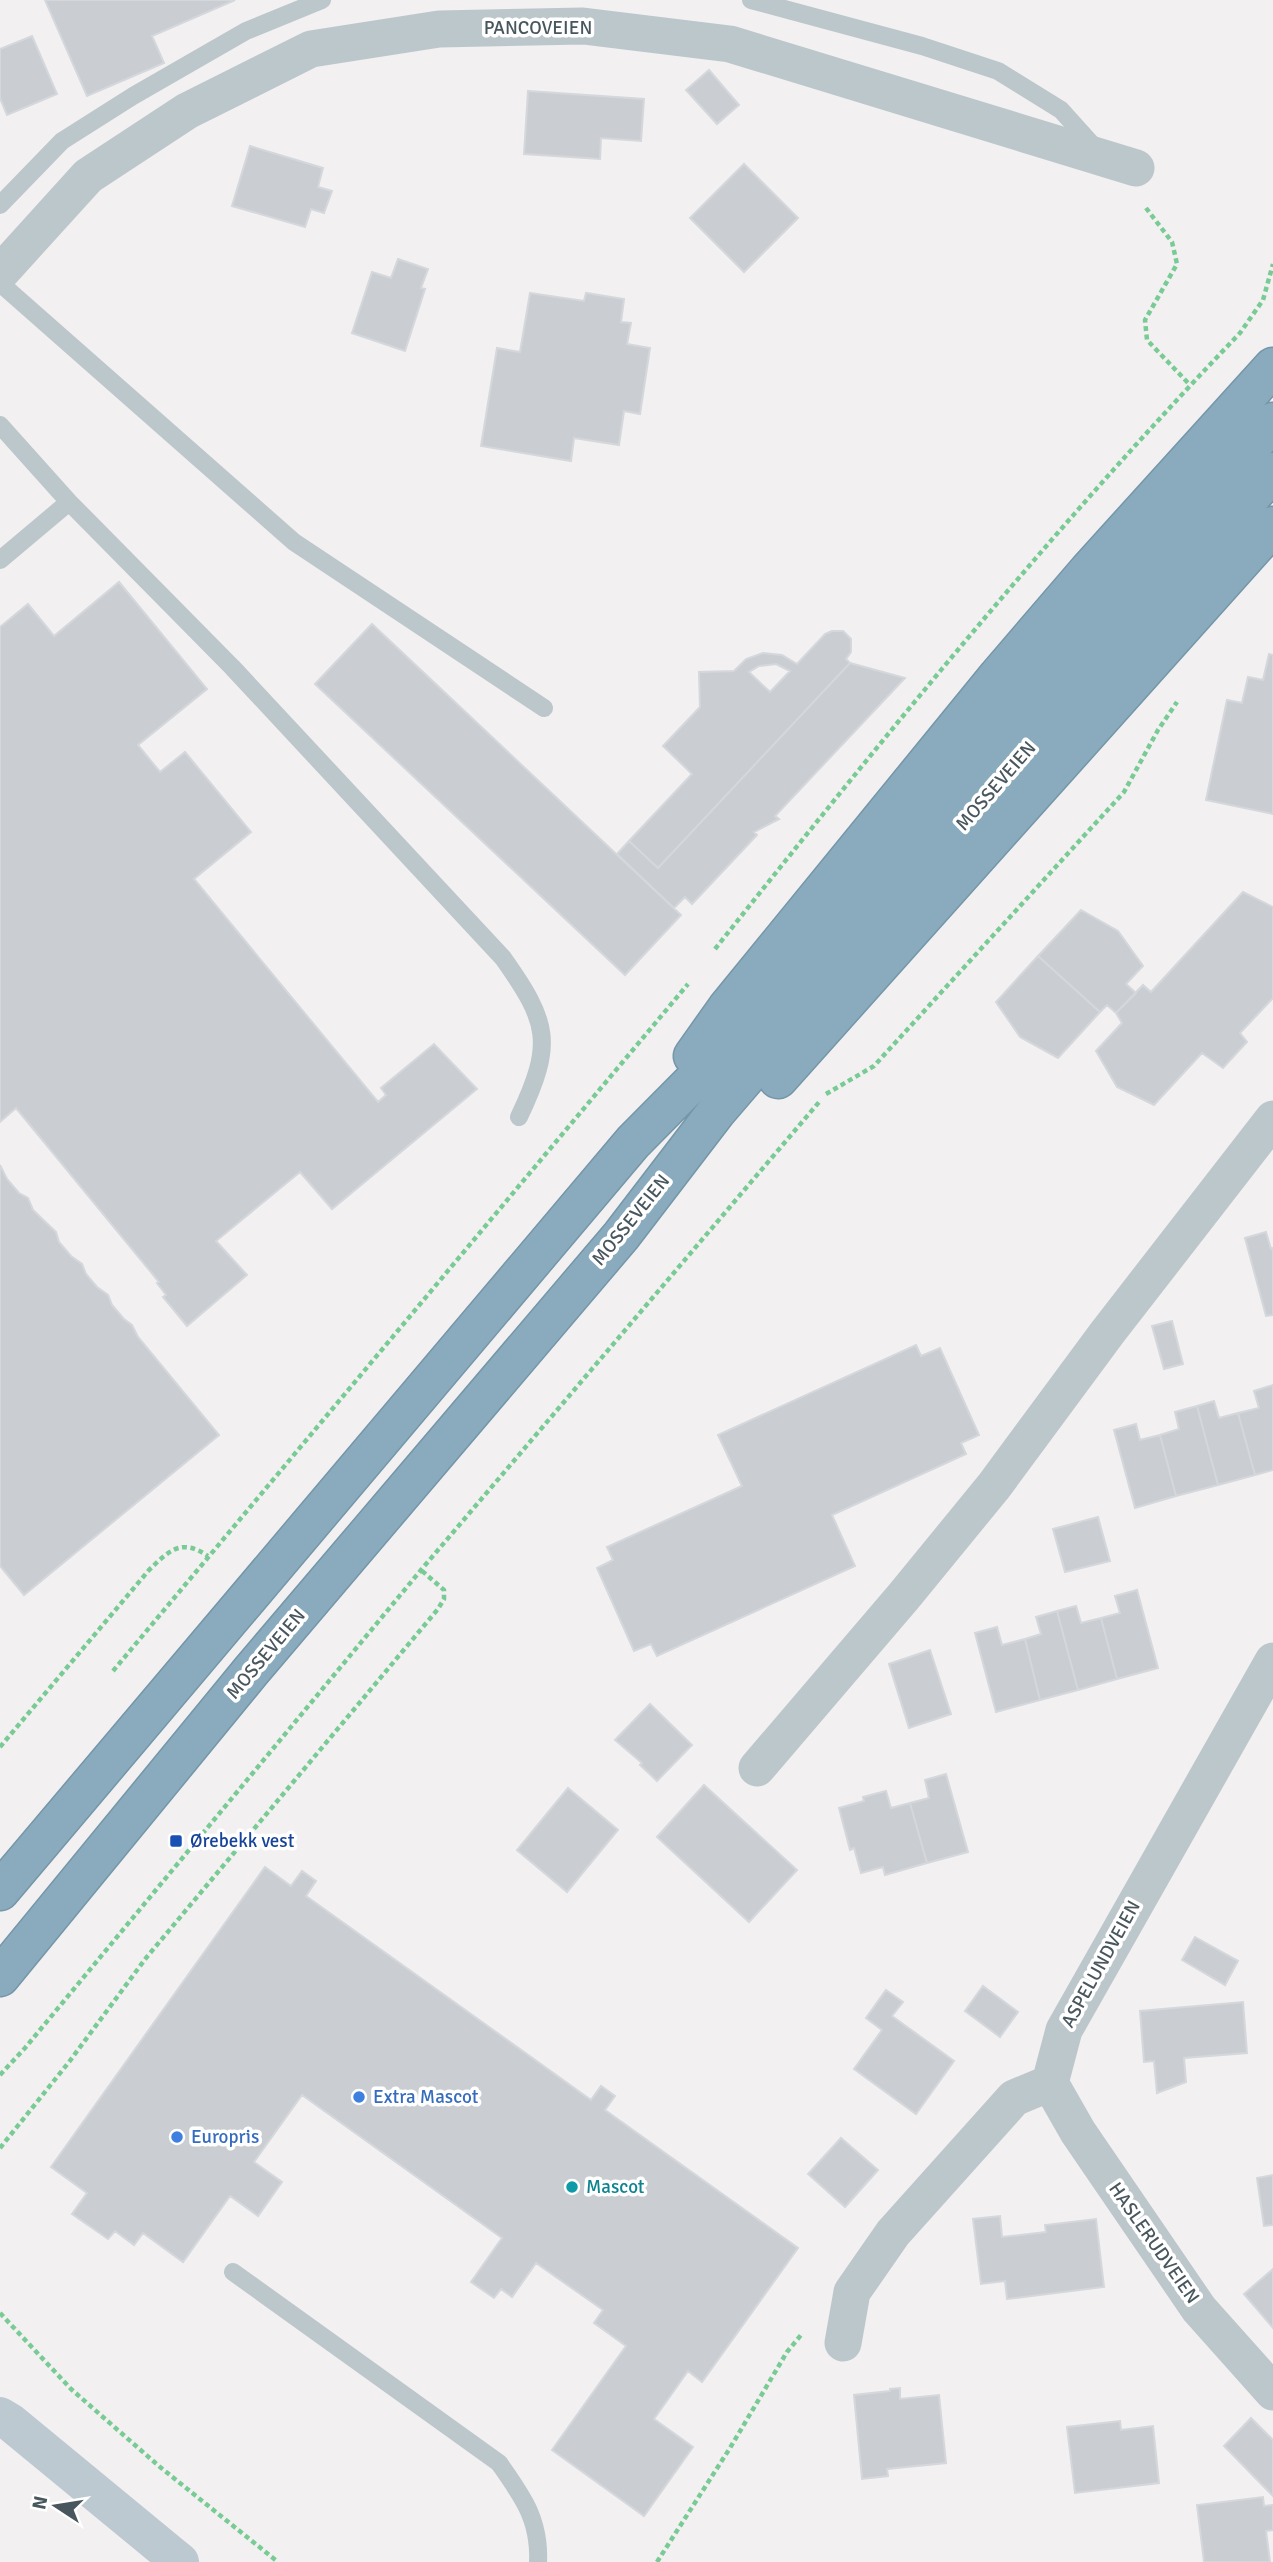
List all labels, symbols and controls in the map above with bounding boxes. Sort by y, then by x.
street label: PANCOVEIEN [484,16,592,40]
street label: MOSSEVEIEN [951,736,1041,836]
street label: MOSSEVEIEN [587,1169,675,1271]
street label: MOSSEVEIEN [221,1604,311,1704]
place label: Ørebekk vest [190,1829,295,1853]
marker: Ørebekk vest [168,1833,184,1849]
street label: ASPELUNDVEIEN [1056,1896,1146,2032]
place label: Extra Mascot [373,2085,479,2109]
marker: Extra Mascot [351,2089,367,2105]
place label: Europris [191,2125,259,2149]
marker: Europris [169,2129,185,2145]
place label: Mascot [586,2175,645,2199]
street label: HASLERUDVEIEN [1103,2178,1205,2308]
marker: Mascot [564,2179,580,2195]
north arrow [21,2471,91,2541]
text: N [27,2494,53,2512]

